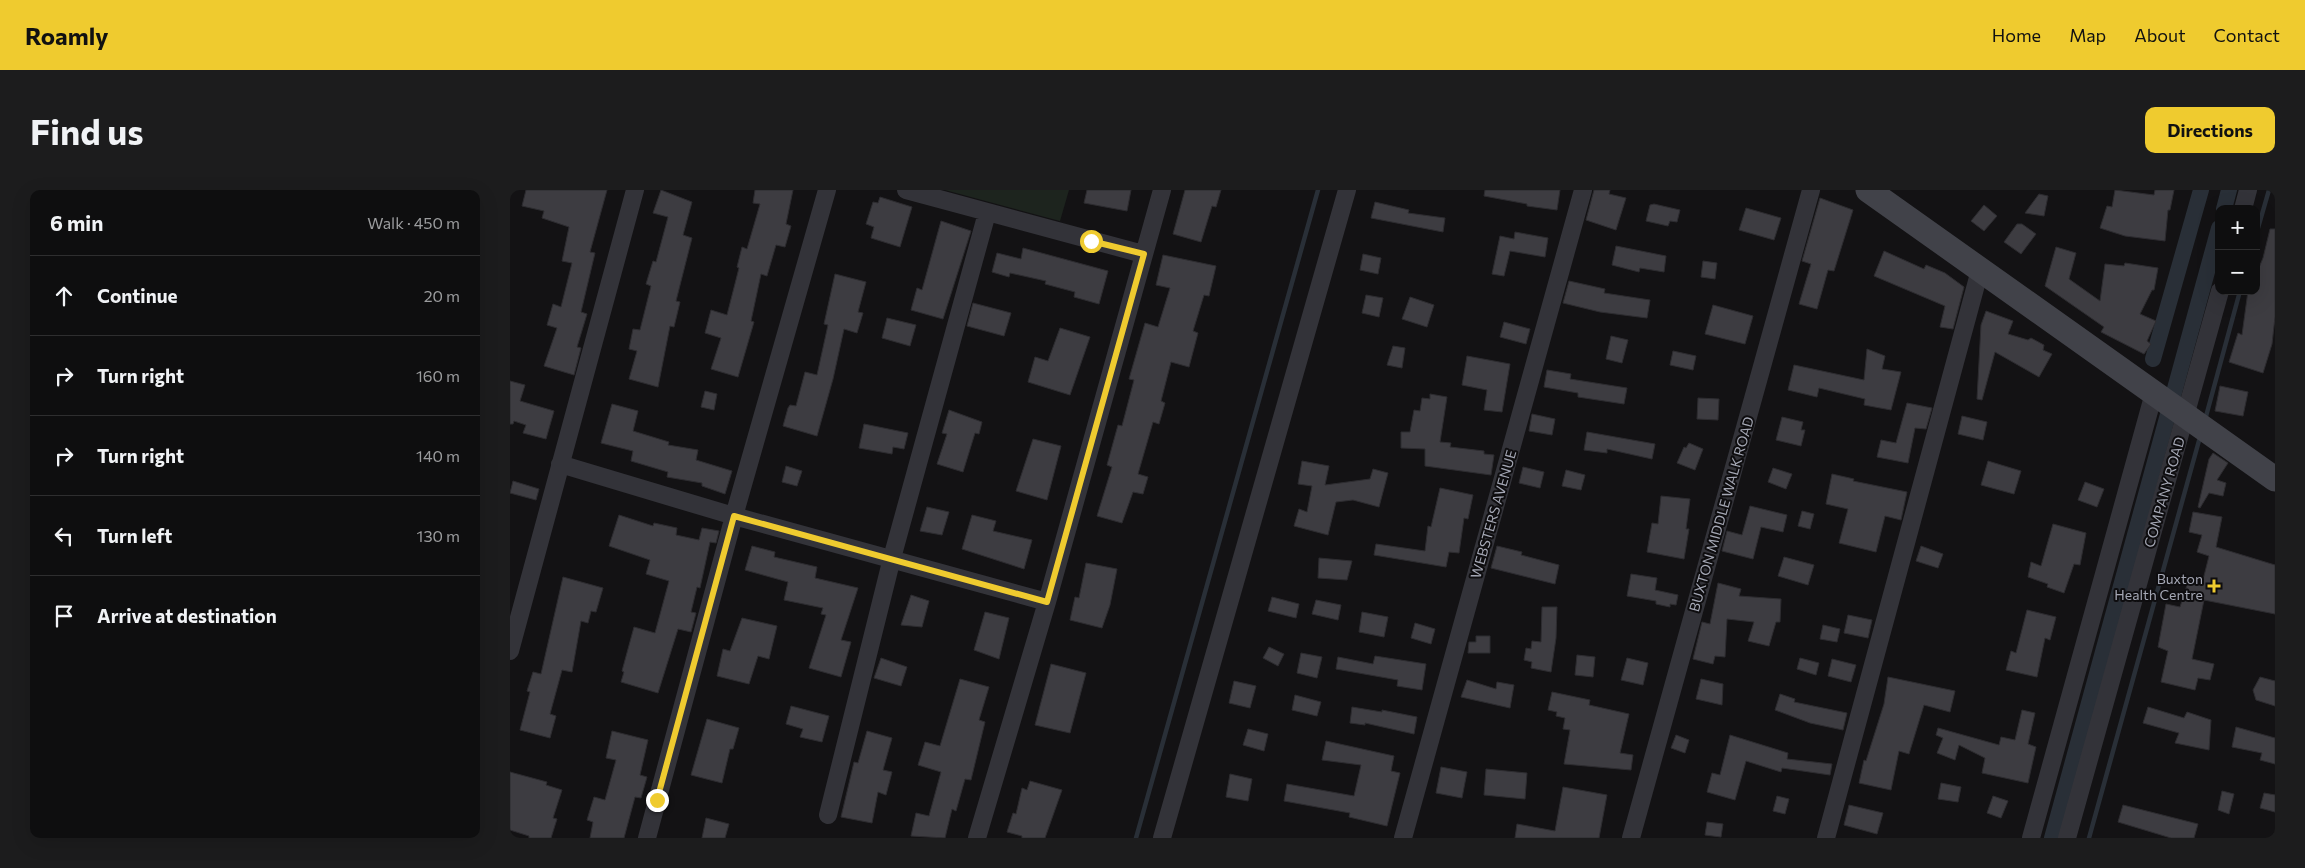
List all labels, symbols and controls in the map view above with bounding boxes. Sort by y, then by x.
text: Roamly [25,21,108,50]
text: Home [1992,24,2041,46]
text: Map [2069,24,2106,46]
text: About [2134,24,2186,46]
text: Contact [2214,24,2280,46]
button: Directions [2145,107,2275,153]
text: Find us [30,109,144,152]
map controls [2215,205,2260,295]
button: + [2215,205,2260,250]
text: 6 min [50,210,103,235]
text: Walk · 450 m [367,213,460,232]
route start [1080,230,1103,253]
button: − [2215,250,2260,295]
icon: ahead [50,282,78,310]
text: Continue [97,284,177,307]
text: 20 m [424,286,460,305]
icon: right [50,362,78,390]
text: Turn right [97,364,184,387]
text: 160 m [416,366,460,385]
street label: BUXTON MIDDLE WALK ROAD [1685,415,1757,613]
street label: COMPANY ROAD [2140,435,2188,549]
icon: right [50,442,78,470]
text: Turn right [97,444,184,467]
text: 140 m [416,446,460,465]
street label: WEBSTERS AVENUE [1467,448,1519,580]
icon: left [50,522,78,550]
text: Turn left [97,524,172,547]
text: 130 m [417,526,460,545]
place label: Buxton Health Centre [2114,570,2203,603]
marker: Buxton Health Centre [2207,579,2221,593]
icon: arrive [50,602,78,630]
text: Arrive at destination [97,604,277,627]
route end [646,789,669,812]

